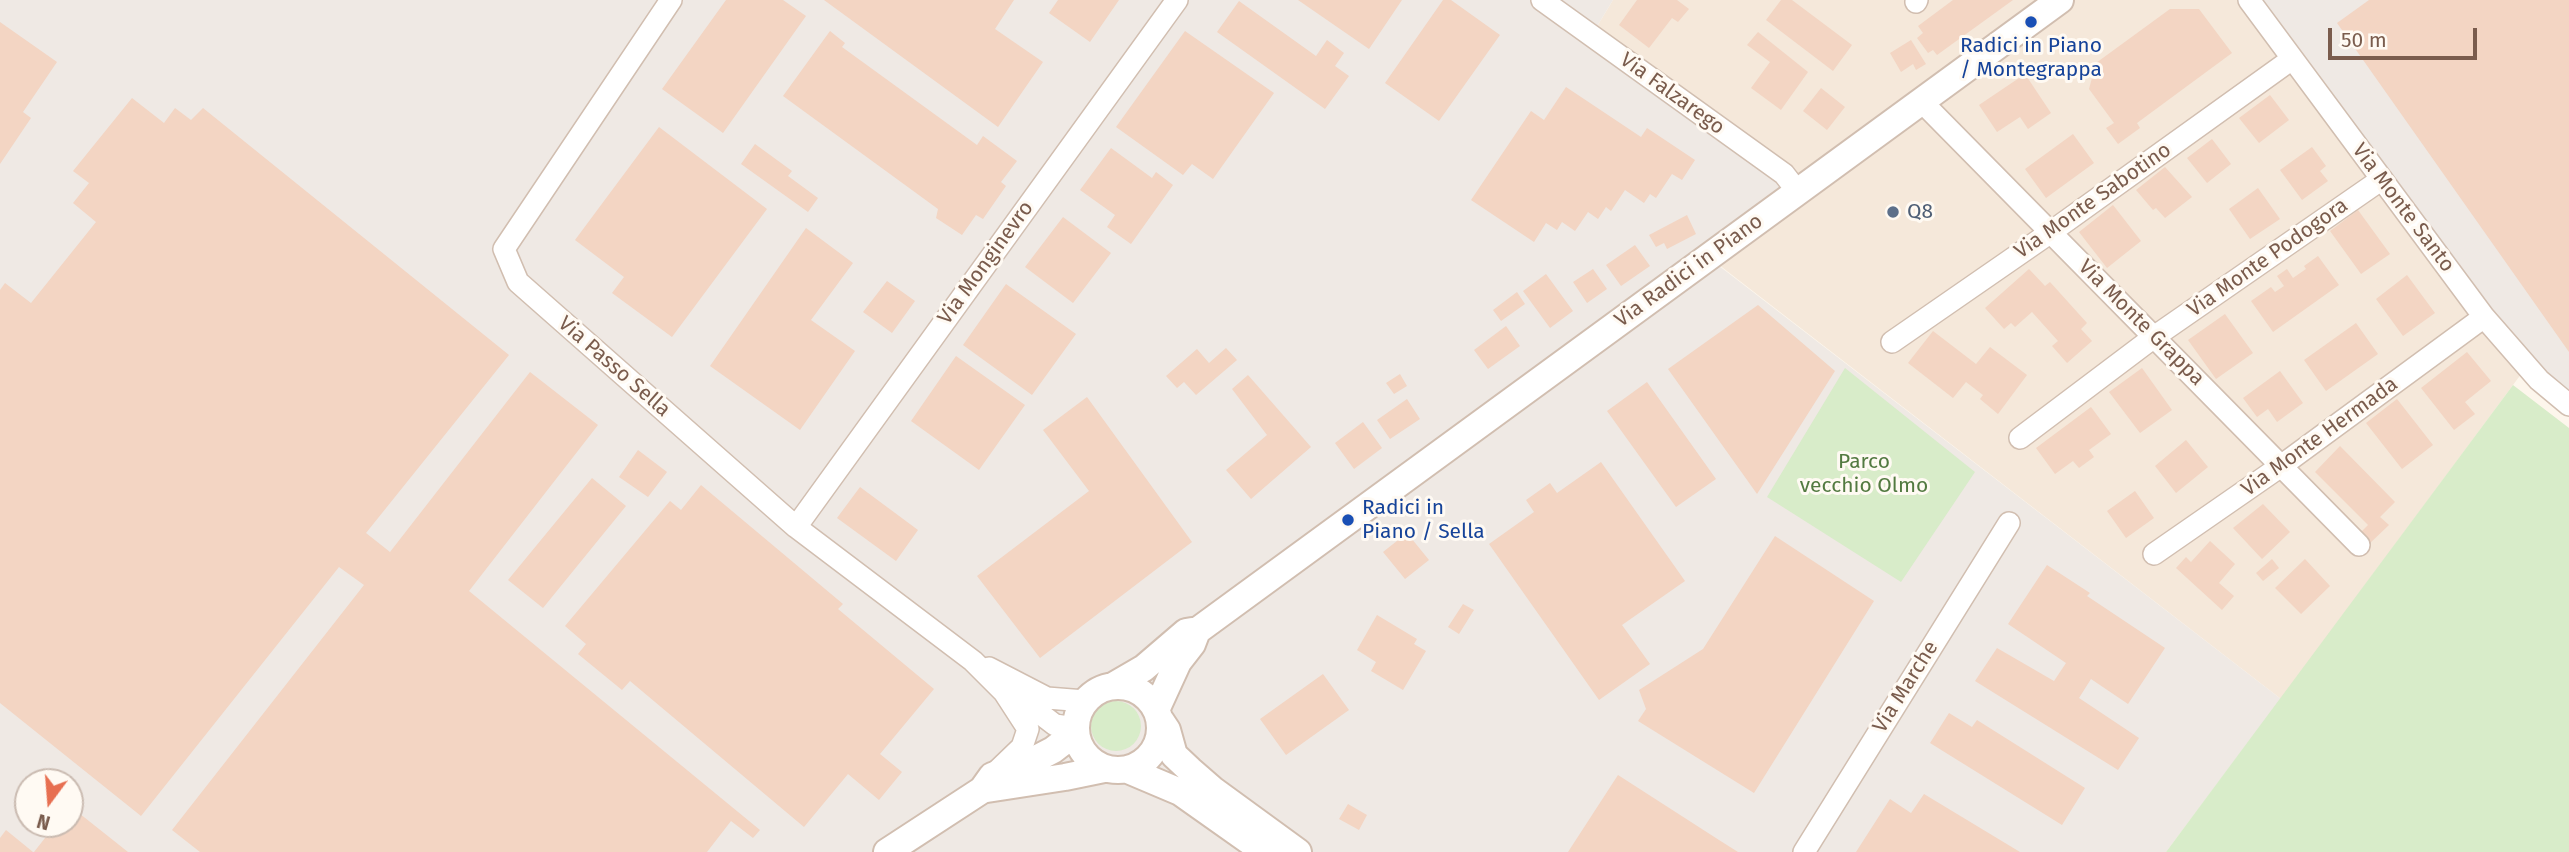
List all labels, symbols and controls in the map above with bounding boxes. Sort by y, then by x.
marker: Radici in Piano / Montegrappa [2023,14,2039,30]
scale bar [2331,14,2480,58]
text: 50 m [2341,27,2387,53]
place label: Radici in Piano / Montegrappa [1960,33,2102,83]
street label: Via Falzarego [1615,48,1729,140]
street label: Via Monte Sabotino [2010,137,2176,265]
street label: Via Monte Santo [2346,139,2460,277]
street label: Via Monte Podogora [2183,193,2353,323]
street label: Via Monginevro [933,197,1039,329]
place label: Q8 [1907,199,1933,225]
marker: Q8 [1885,204,1901,220]
street label: Via Radici in Piano [1610,209,1768,333]
street label: Via Monte Grappa [2073,255,2209,391]
street label: Via Passo Sella [553,311,675,423]
street label: Via Monte Hermada [2237,372,2403,502]
park label: Parco vecchio Olmo [1800,449,1928,499]
place label: Radici in Piano / Sella [1362,495,1485,545]
marker: Radici in Piano / Sella [1340,512,1356,528]
street label: Via Marche [1868,636,1944,738]
north arrow [14,768,84,838]
text: N [34,809,53,835]

